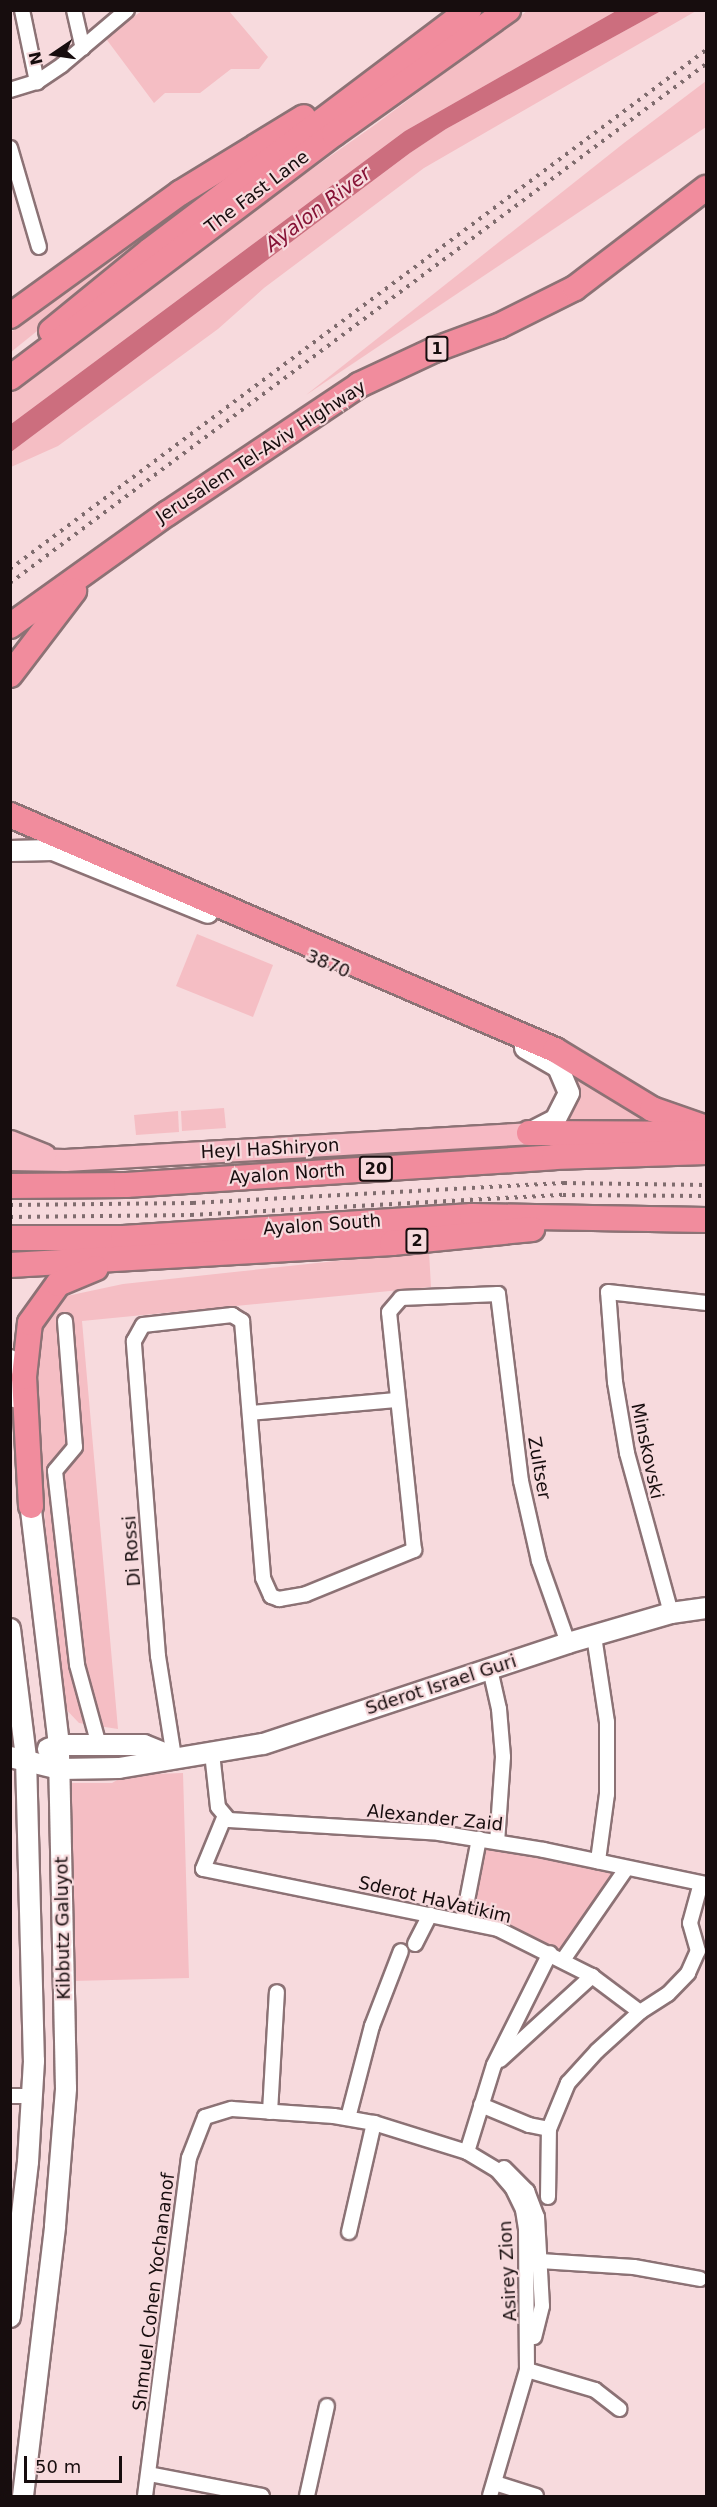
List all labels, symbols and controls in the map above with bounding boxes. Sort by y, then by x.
north arrow [24,24,84,84]
text: N [25,50,47,67]
street label: The Fast Lane [201,146,313,238]
water label: Ayalon River [260,161,376,257]
road number: 1 [425,336,449,362]
street label: Jerusalem Tel-Aviv Highway [152,376,370,528]
street label: 3870 [303,945,353,983]
street label: Heyl HaShiryon [200,1135,340,1163]
road number: 20 [358,1156,394,1182]
street label: Ayalon North [228,1159,346,1189]
street label: Ayalon South [262,1210,382,1240]
road number: 2 [405,1228,429,1254]
street label: Minskovski [626,1401,668,1501]
street label: Zultser [523,1435,555,1501]
street label: Di Rossi [119,1515,145,1587]
street label: Sderot Israel Guri [363,1650,519,1720]
street label: Alexander Zaid [366,1800,504,1836]
street label: Kibbutz Galuyot [51,1856,75,2000]
street label: Sderot HaVatikim [356,1872,514,1928]
street label: Shmuel Cohen Yochananof [129,2172,179,2412]
street label: Asirey Zion [495,2220,521,2322]
scale bar [27,2444,124,2482]
text: 50 m [35,2456,81,2477]

